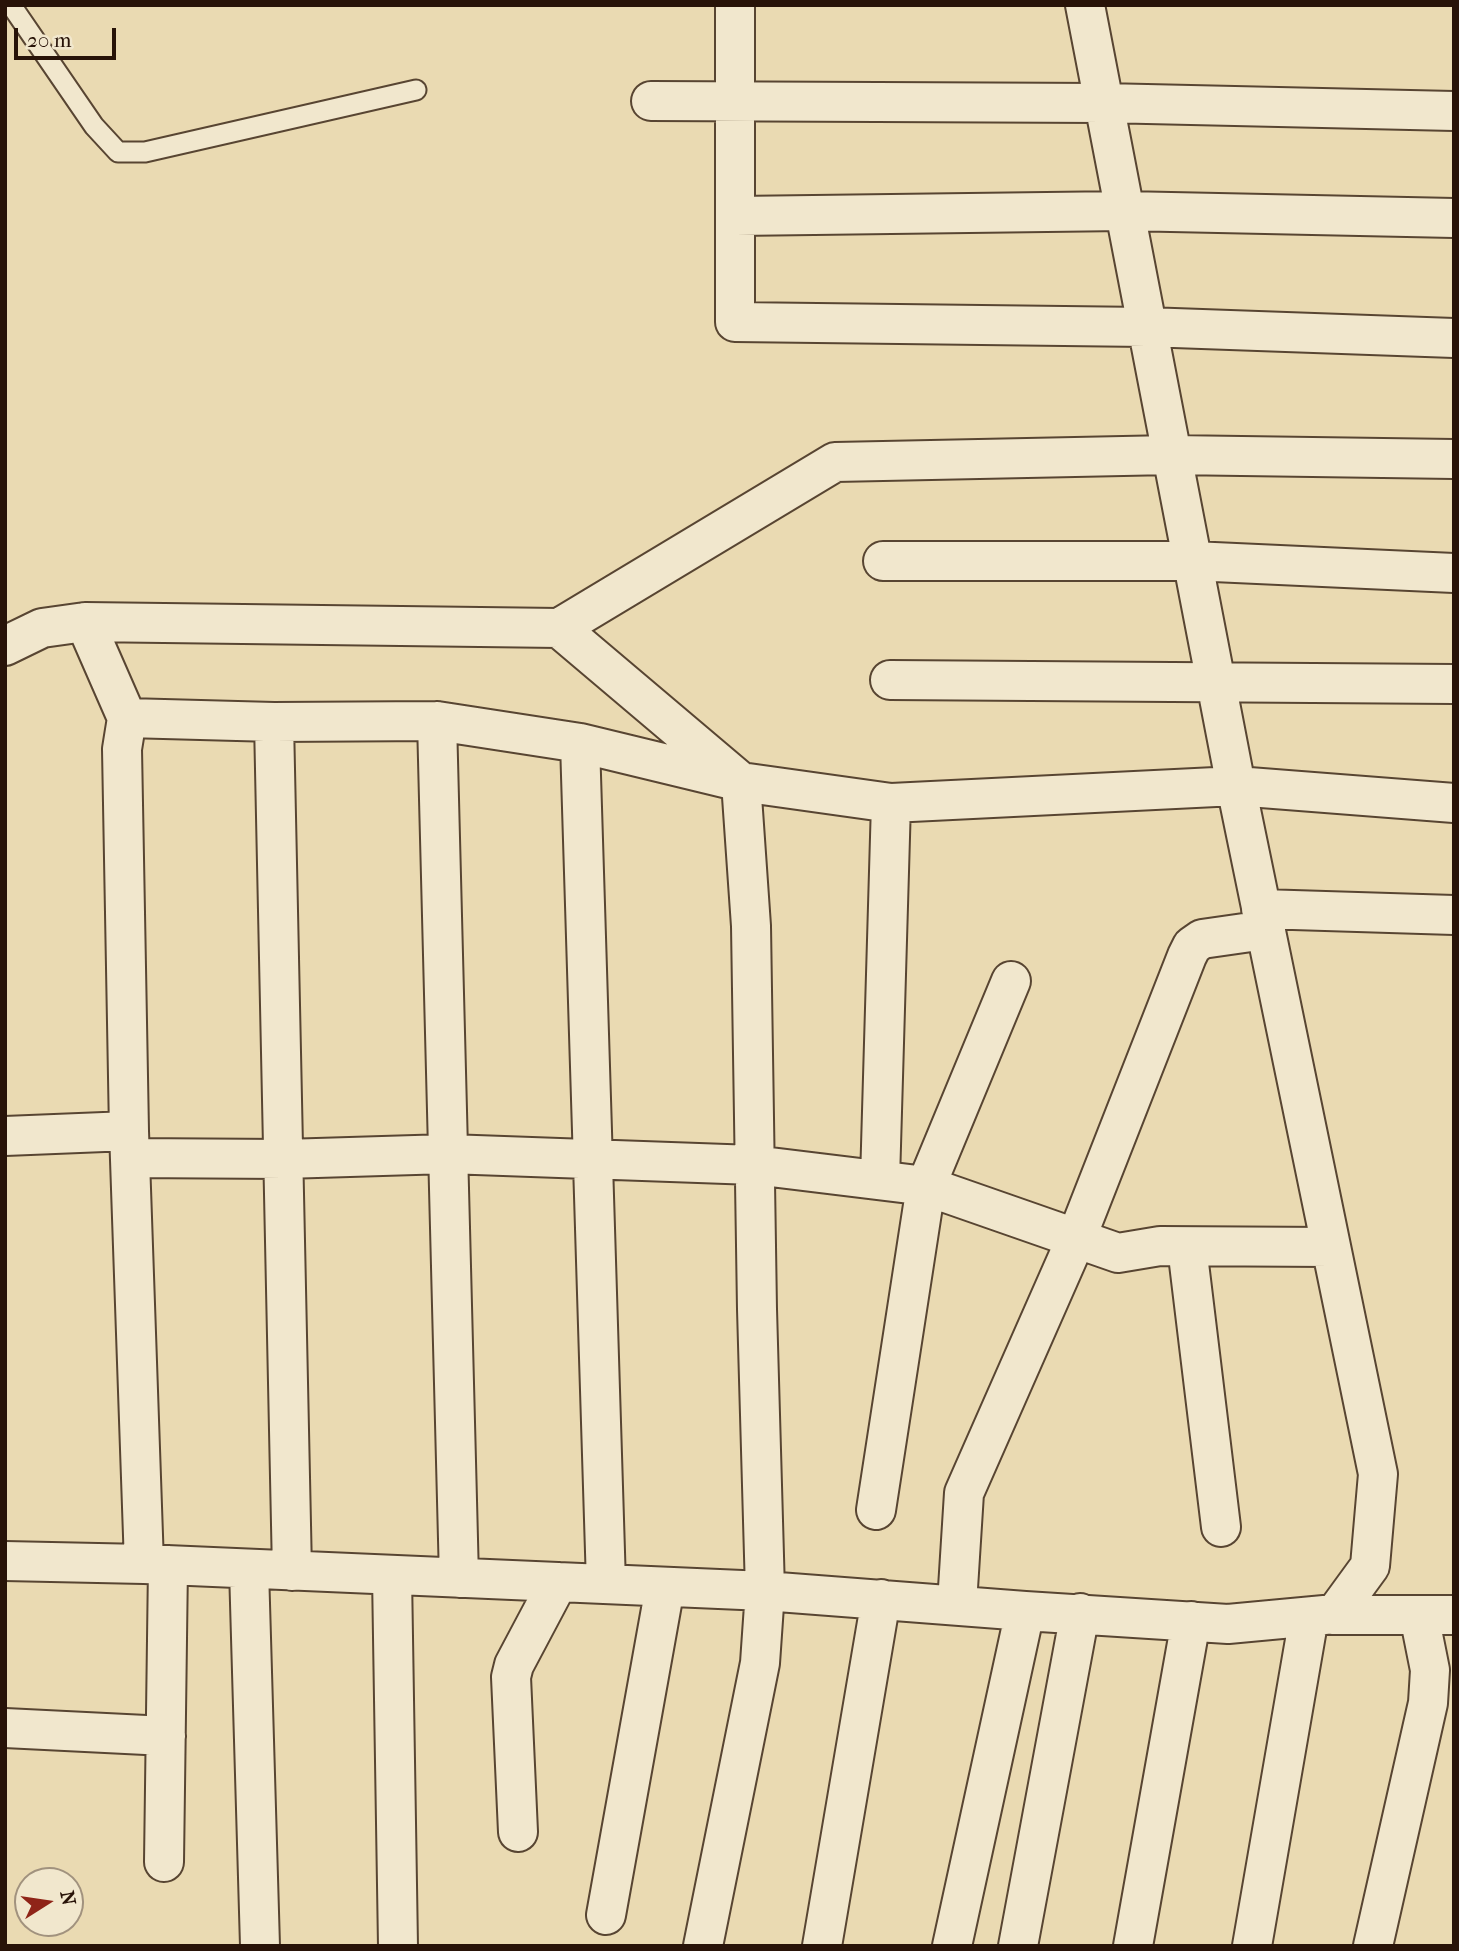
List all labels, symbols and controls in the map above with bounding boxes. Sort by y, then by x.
scale bar [18,14,119,58]
text: 20 m [27,28,71,52]
north arrow [14,1867,84,1937]
text: N [55,1889,80,1907]

